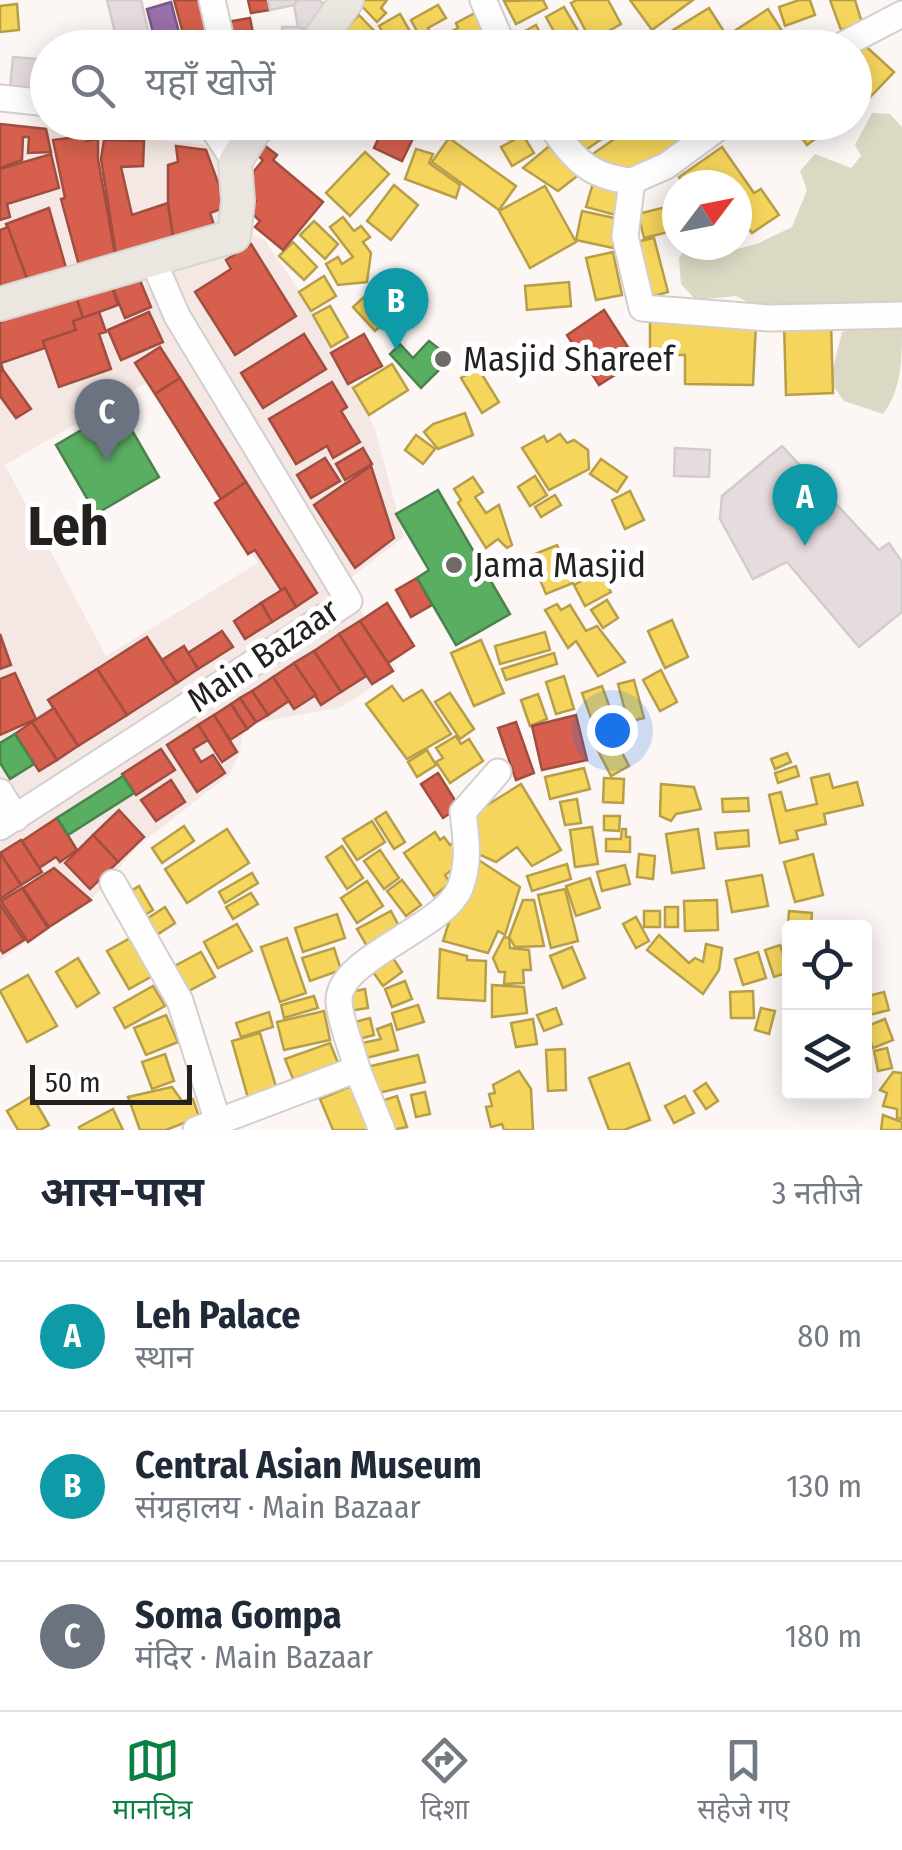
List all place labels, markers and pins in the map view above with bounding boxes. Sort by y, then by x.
pin: B [364,268,428,350]
place label: Masjid Shareef [463,338,676,380]
marker: Masjid Shareef [432,348,454,370]
pin: C [74,378,140,461]
pin: A [772,464,838,546]
place label: Jama Masjid [474,544,646,586]
marker: Jama Masjid [443,554,465,576]

